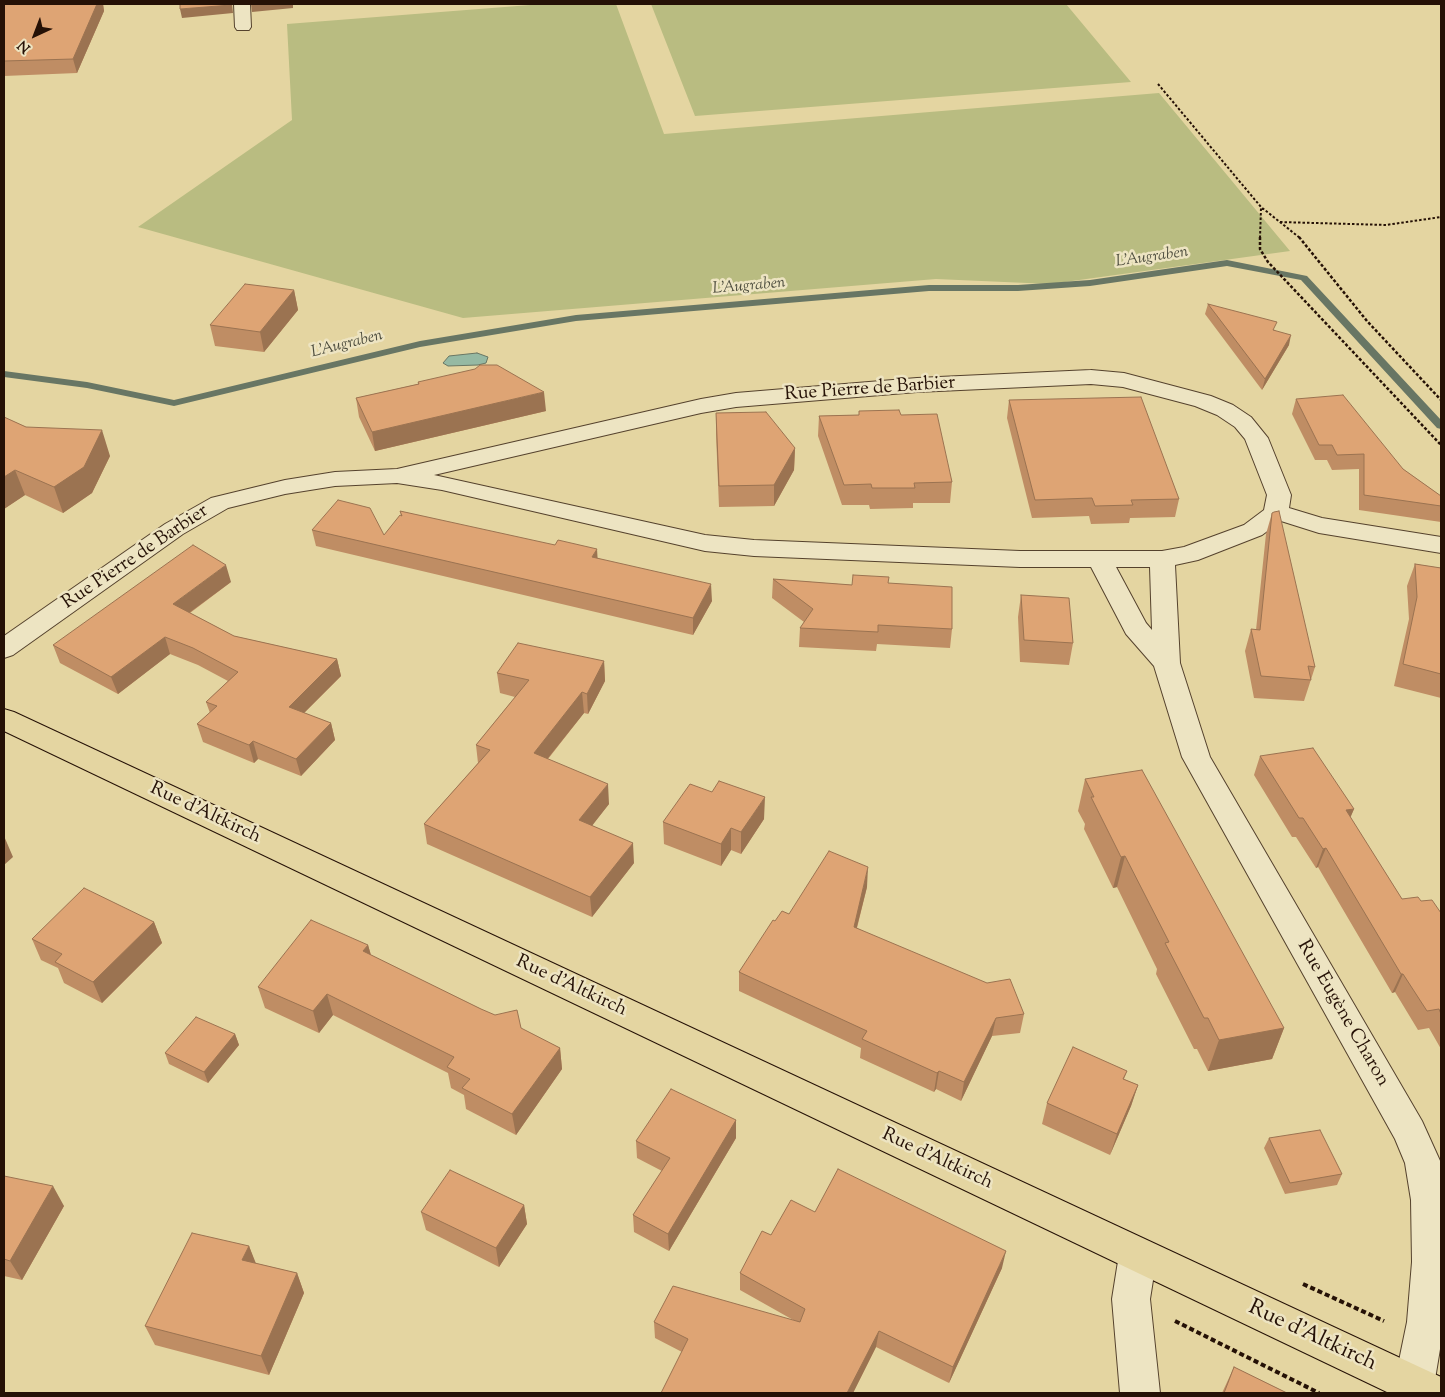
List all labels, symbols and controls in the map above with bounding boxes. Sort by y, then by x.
north arrow [10,10,60,60]
text: N [14,35,36,57]
water label: L'Augraben [1114,243,1190,273]
water label: L'Augraben [712,274,786,300]
water label: L'Augraben [309,327,385,363]
street label: Rue Pierre de Barbier [784,373,956,407]
street label: Rue Pierre de Barbier [59,501,213,615]
street label: Rue d'Altkirch [146,778,264,850]
street label: Rue Eugène Charon [1291,937,1393,1091]
street label: Rue d'Altkirch [512,951,630,1023]
street label: Rue d'Altkirch [878,1124,996,1196]
street label: Rue d'Altkirch [1244,1296,1380,1378]

